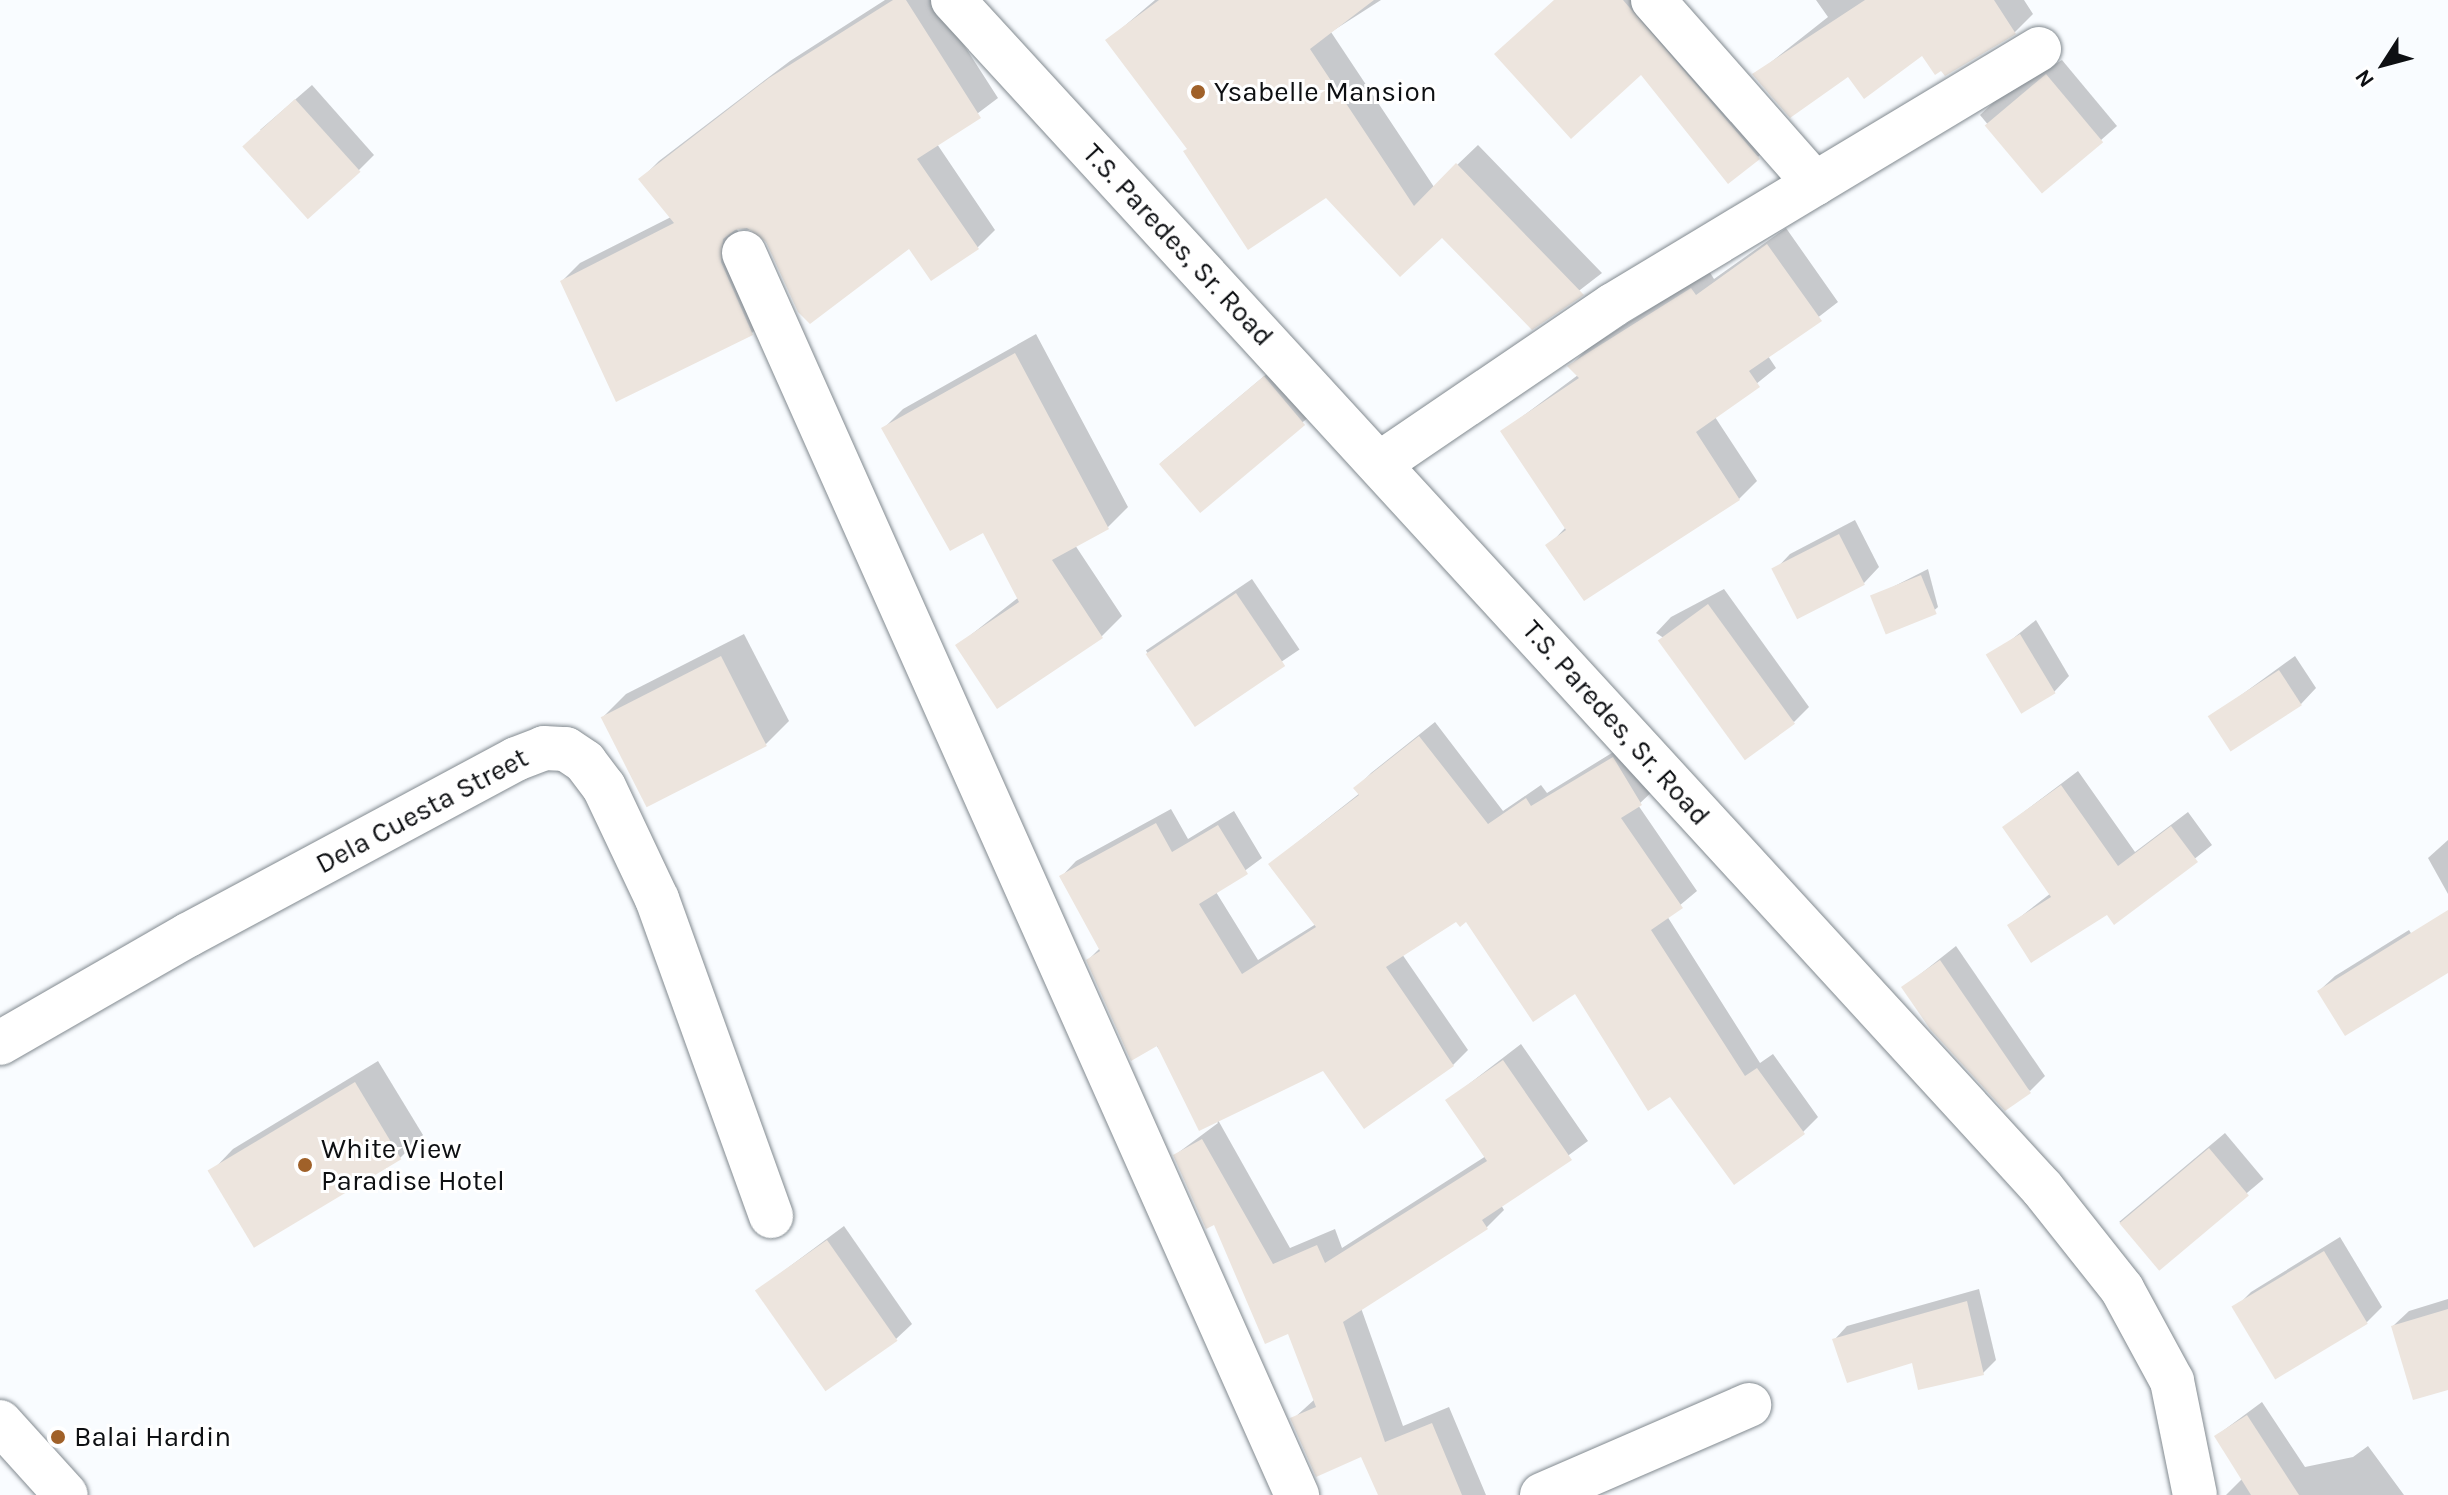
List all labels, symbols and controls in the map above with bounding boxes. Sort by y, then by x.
north arrow [2344,24,2424,104]
text: N [2349,64,2380,92]
place label: Ysabelle Mansion [1214,75,1437,109]
marker: Ysabelle Mansion [1189,83,1207,101]
street label: T.S. Paredes, Sr. Road [1076,137,1280,353]
street label: T.S. Paredes, Sr. Road [1515,614,1717,832]
street label: Dela Cuesta Street [310,741,534,881]
place label: White View Paradise Hotel [321,1132,505,1198]
marker: White View Paradise Hotel [296,1156,314,1174]
place label: Balai Hardin [74,1420,231,1454]
marker: Balai Hardin [49,1428,67,1446]

